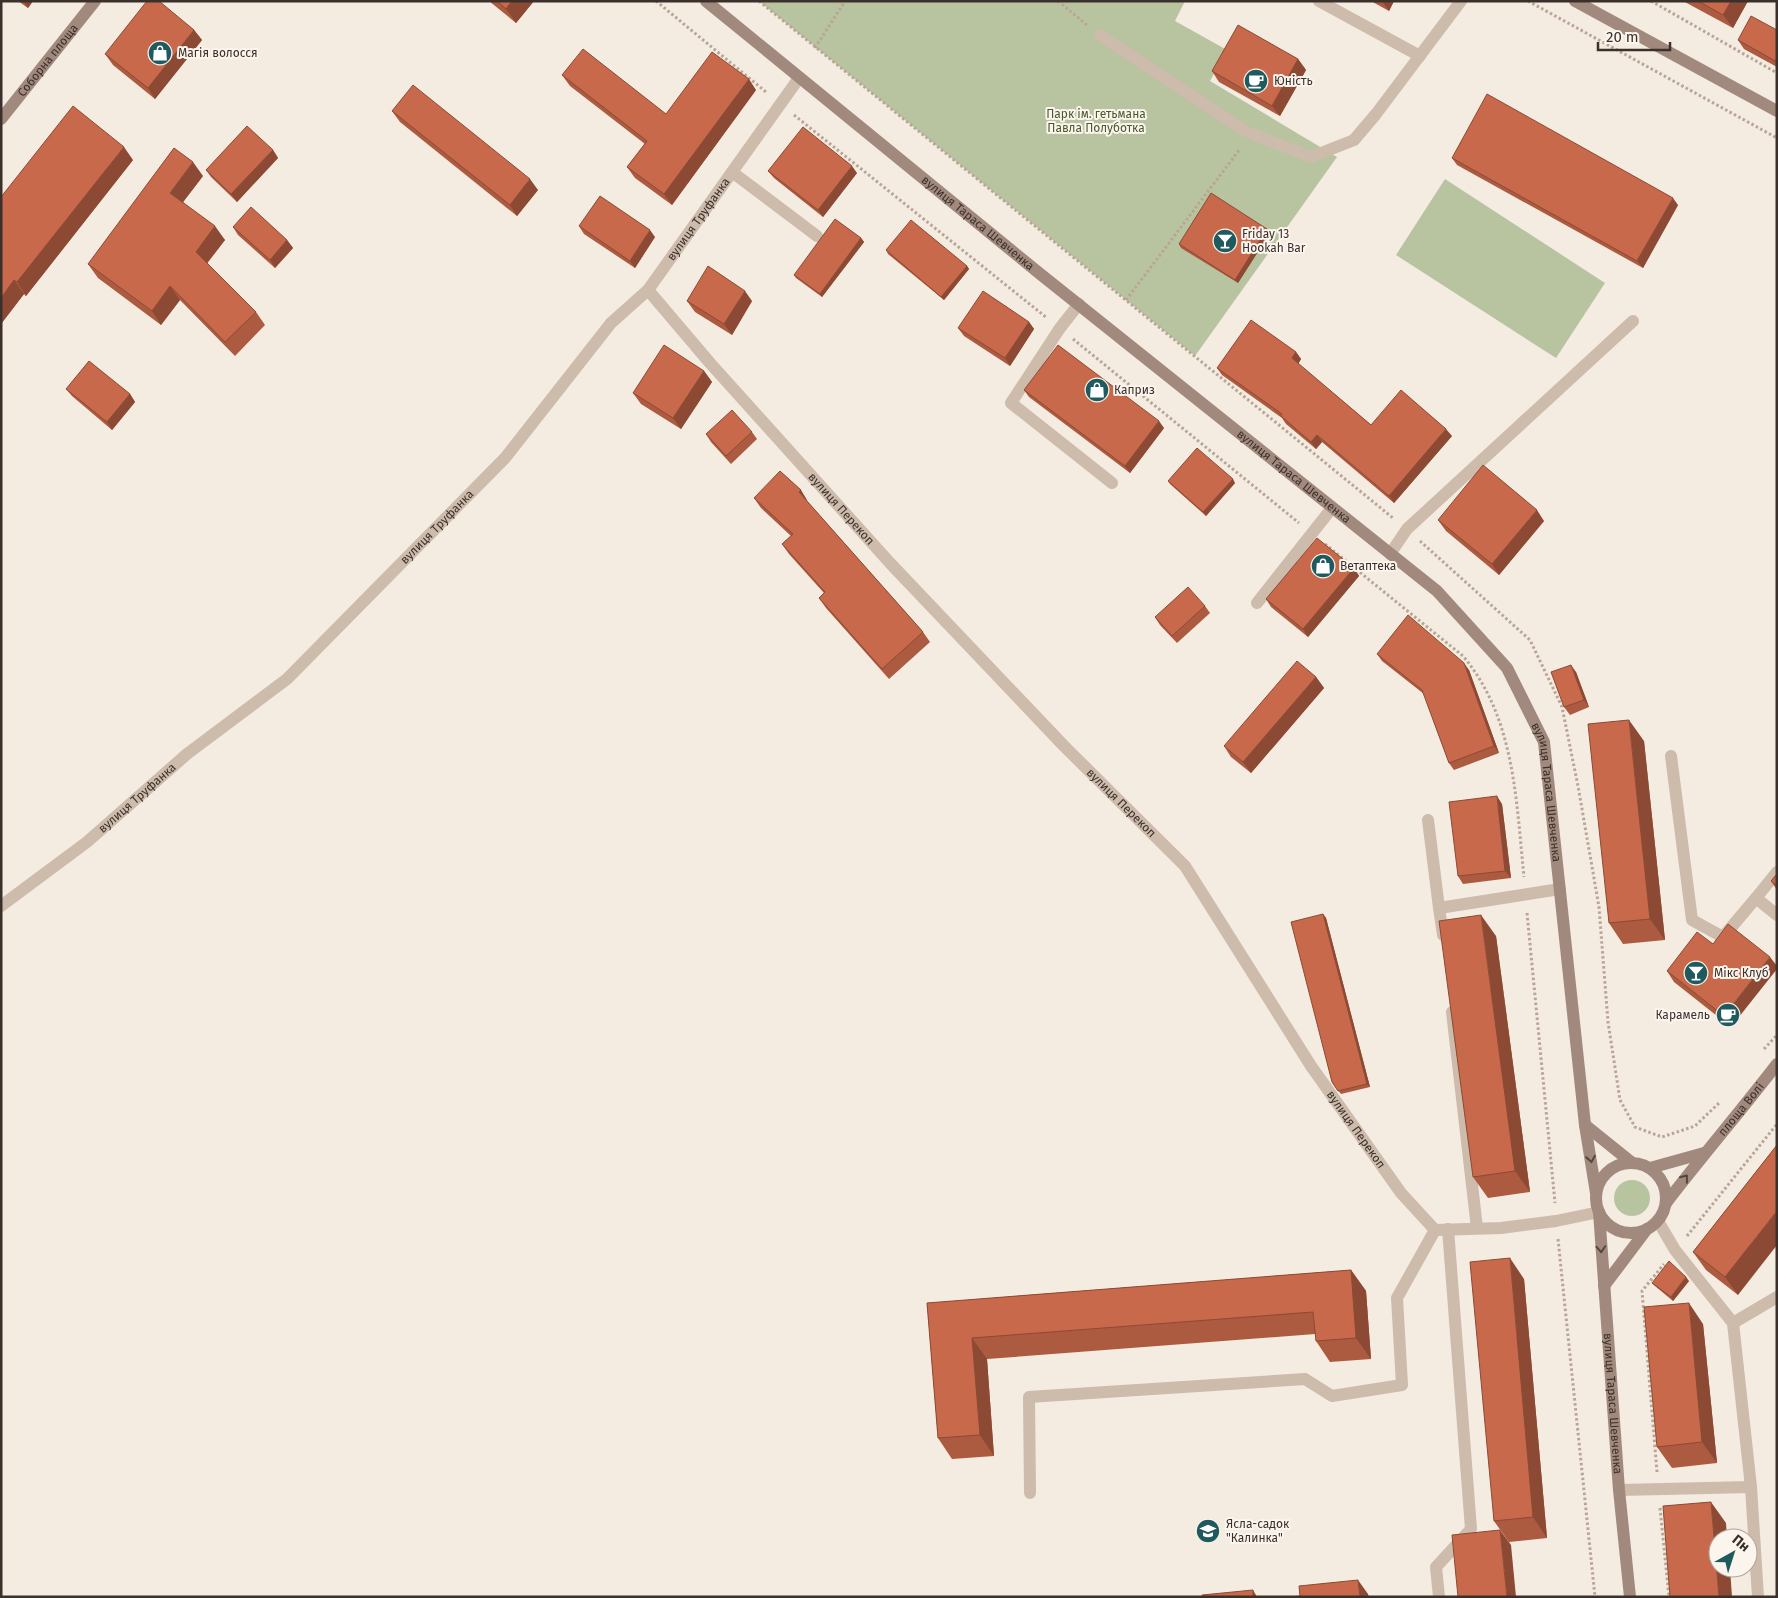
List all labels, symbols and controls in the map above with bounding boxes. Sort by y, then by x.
scale bar [1598,20,1670,52]
street label: Соборна площа [15,21,81,99]
text: 20 m [1606,28,1639,46]
shop icon: Магія волосся [147,40,173,66]
place label: Магія волосся [178,46,258,60]
cafe icon: Юність [1243,68,1269,94]
place label: Юність [1274,74,1313,88]
park label: Парк ім. гетьмана Павла Полуботка [1046,107,1146,135]
street label: вулиця Тараса Шевченка [919,173,1037,273]
street label: вулиця Труфанка [664,175,733,263]
place label: Friday 13 Hookah Bar [1242,227,1306,255]
bar icon: Friday 13 Hookah Bar [1212,228,1238,254]
shop icon: Каприз [1084,377,1110,403]
place label: Каприз [1114,383,1155,397]
street label: вулиця Тараса Шевченка [1234,427,1353,526]
street label: вулиця Перекоп [805,470,877,548]
street label: вулиця Труфанка [397,487,477,567]
shop icon: Ветаптека [1310,553,1336,579]
place label: Ветаптека [1340,559,1396,573]
street label: вулиця Тараса Шевченка [1528,720,1564,863]
street label: вулиця Труфанка [96,760,179,836]
street label: вулиця Перекоп [1084,765,1159,840]
bar icon: Мікс Клуб [1683,960,1709,986]
place label: Мікс Клуб [1714,966,1769,980]
cafe icon: Карамель [1715,1002,1741,1028]
place label: Карамель [1655,1008,1710,1022]
street label: площа Волі [1715,1080,1767,1139]
street label: вулиця Перекоп [1324,1088,1388,1171]
one-way arrow [1585,1155,1595,1164]
one-way arrow [1679,1174,1688,1184]
one-way arrow [1596,1245,1607,1253]
street label: вулиця Тараса Шевченка [1601,1332,1625,1475]
place label: Ясла-садок "Калинка" [1226,1517,1290,1545]
school or university icon: Ясла-садок "Калинка" [1195,1518,1221,1544]
north arrow [1708,1528,1758,1578]
text: Пн [1729,1531,1753,1555]

